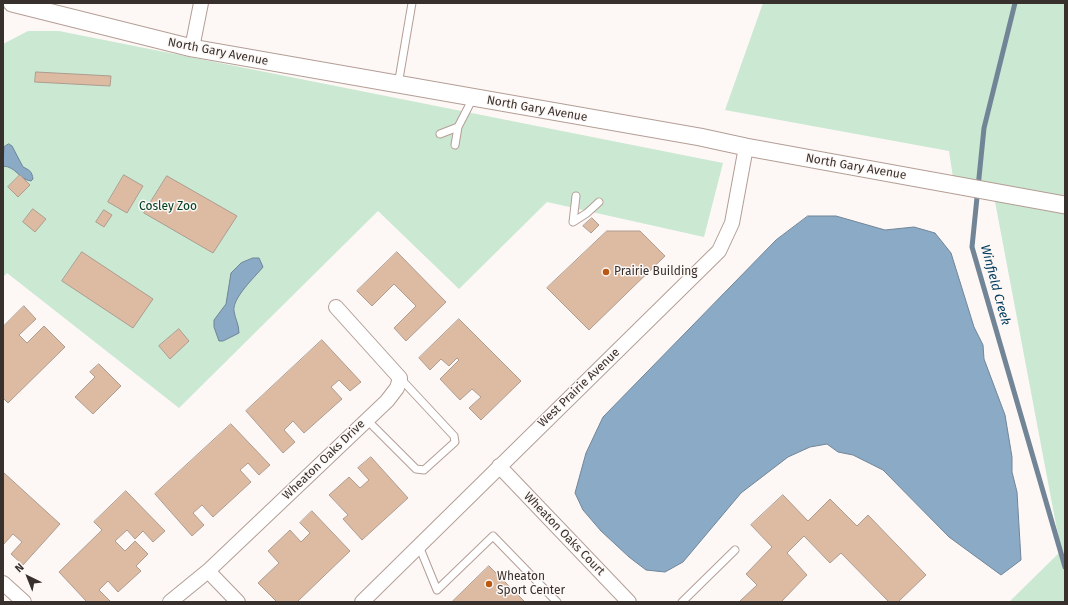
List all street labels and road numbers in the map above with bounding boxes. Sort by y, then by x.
street label: North Gary Avenue [167,35,269,69]
street label: North Gary Avenue [486,93,588,125]
street label: North Gary Avenue [805,151,907,183]
street label: West Prairie Avenue [535,345,623,431]
street label: Wheaton Oaks Drive [280,417,368,503]
street label: Wheaton Oaks Court [521,489,607,579]

